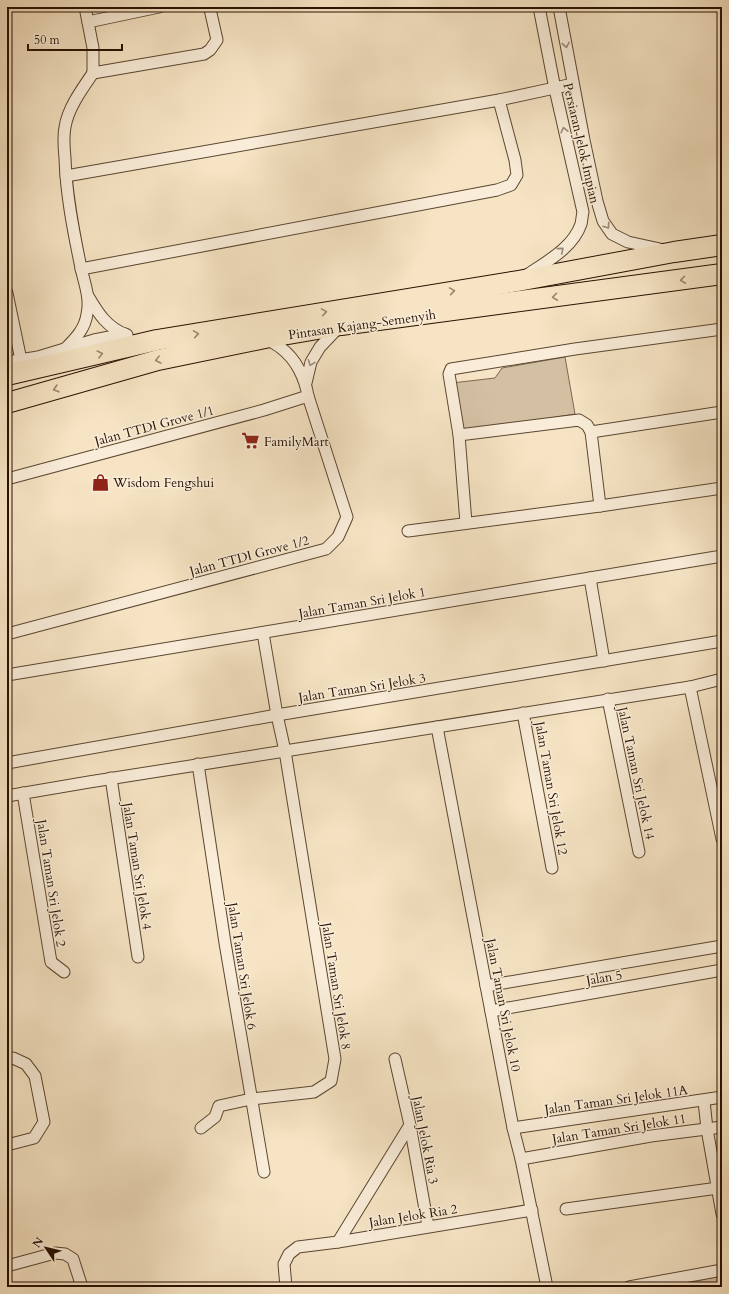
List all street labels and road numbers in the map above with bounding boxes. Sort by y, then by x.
street label: Persiaran Jelok Impian [558,81,604,206]
street label: Pintasan Kajang-Semenyih [287,306,437,344]
street label: Jalan TTDI Grove 1/1 [91,401,216,451]
street label: Jalan TTDI Grove 1/2 [186,531,311,581]
street label: Jalan Taman Sri Jelok 1 [295,583,427,623]
street label: Jalan Taman Sri Jelok 3 [295,669,427,707]
street label: Jalan Taman Sri Jelok 14 [613,703,659,842]
street label: Jalan Taman Sri Jelok 12 [530,718,572,857]
street label: Jalan Taman Sri Jelok 4 [118,799,156,931]
street label: Jalan Taman Sri Jelok 2 [32,816,70,948]
street label: Jalan Taman Sri Jelok 6 [223,899,261,1031]
street label: Jalan Taman Sri Jelok 8 [317,919,355,1051]
street label: Jalan Taman Sri Jelok 10 [481,935,525,1074]
street label: Jalan 5 [583,966,624,990]
street label: Jalan Taman Sri Jelok 11A [541,1081,690,1119]
street label: Jalan Jelok Ria 3 [407,1093,442,1186]
street label: Jalan Taman Sri Jelok 11 [549,1110,687,1149]
street label: Jalan Jelok Ria 2 [366,1200,459,1232]

